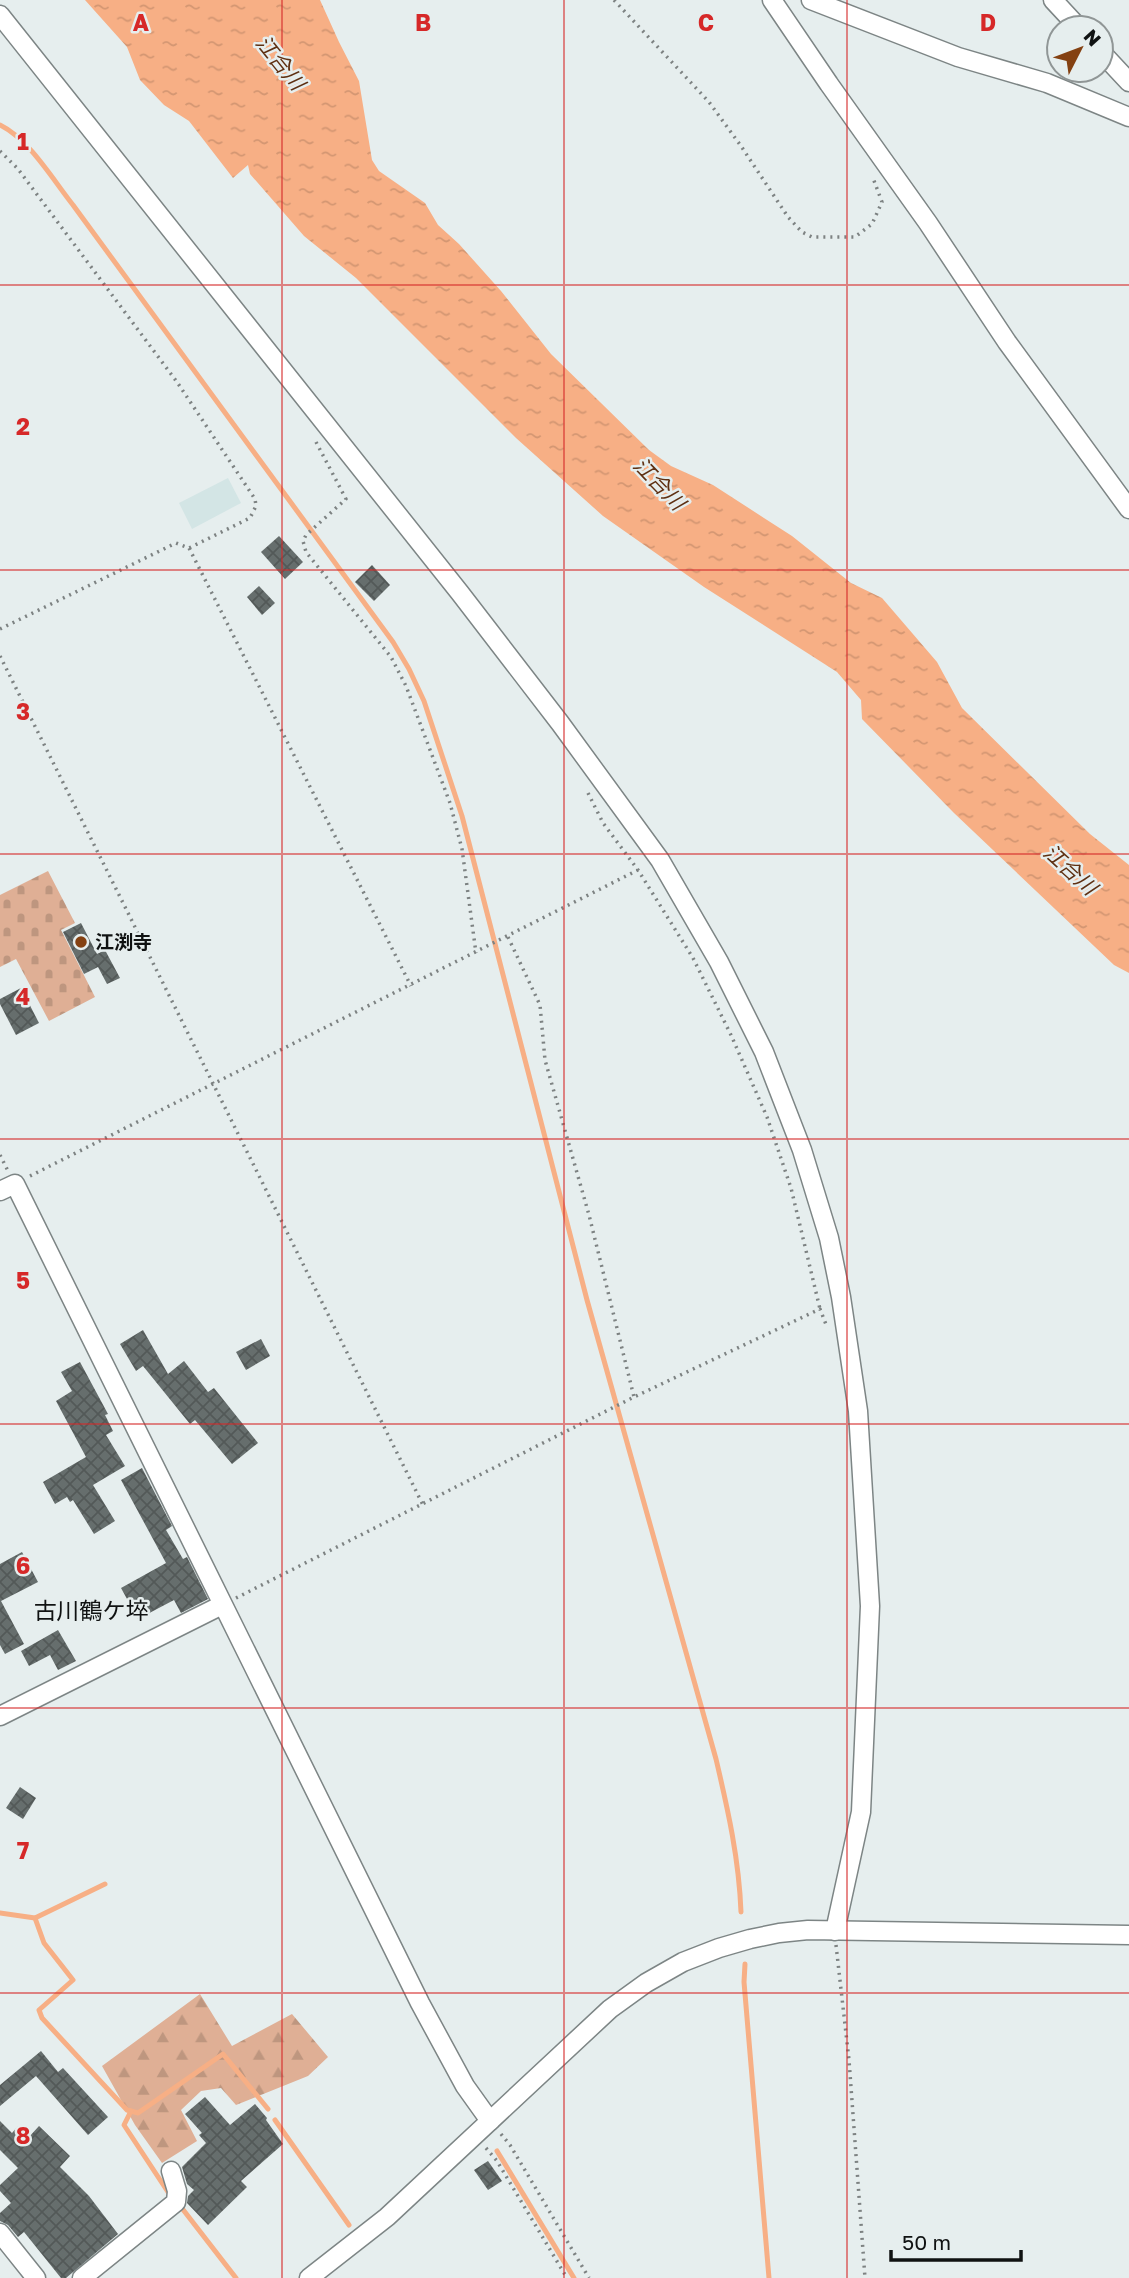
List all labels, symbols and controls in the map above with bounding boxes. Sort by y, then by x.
text: A [133,8,150,36]
text: B [415,8,431,36]
text: C [698,8,714,36]
text: D [980,8,996,36]
north arrow [1045,14,1115,84]
text: N [1080,24,1106,50]
water label: 江合川 [251,30,312,97]
text: 1 [17,127,29,155]
text: 2 [16,412,30,440]
water label: 江合川 [628,452,692,516]
text: 3 [16,697,30,725]
water label: 江合川 [1039,839,1104,901]
place label: 江渕寺 [95,930,152,953]
marker: 江渕寺 [73,934,89,950]
text: 4 [16,982,30,1010]
text: 5 [16,1266,30,1294]
text: 6 [16,1551,30,1579]
district label: 古川鶴ケ埣 [34,1596,149,1624]
text: 7 [17,1836,29,1864]
text: 8 [16,2121,30,2149]
scale bar [891,2218,1020,2262]
text: 50 m [902,2229,951,2255]

